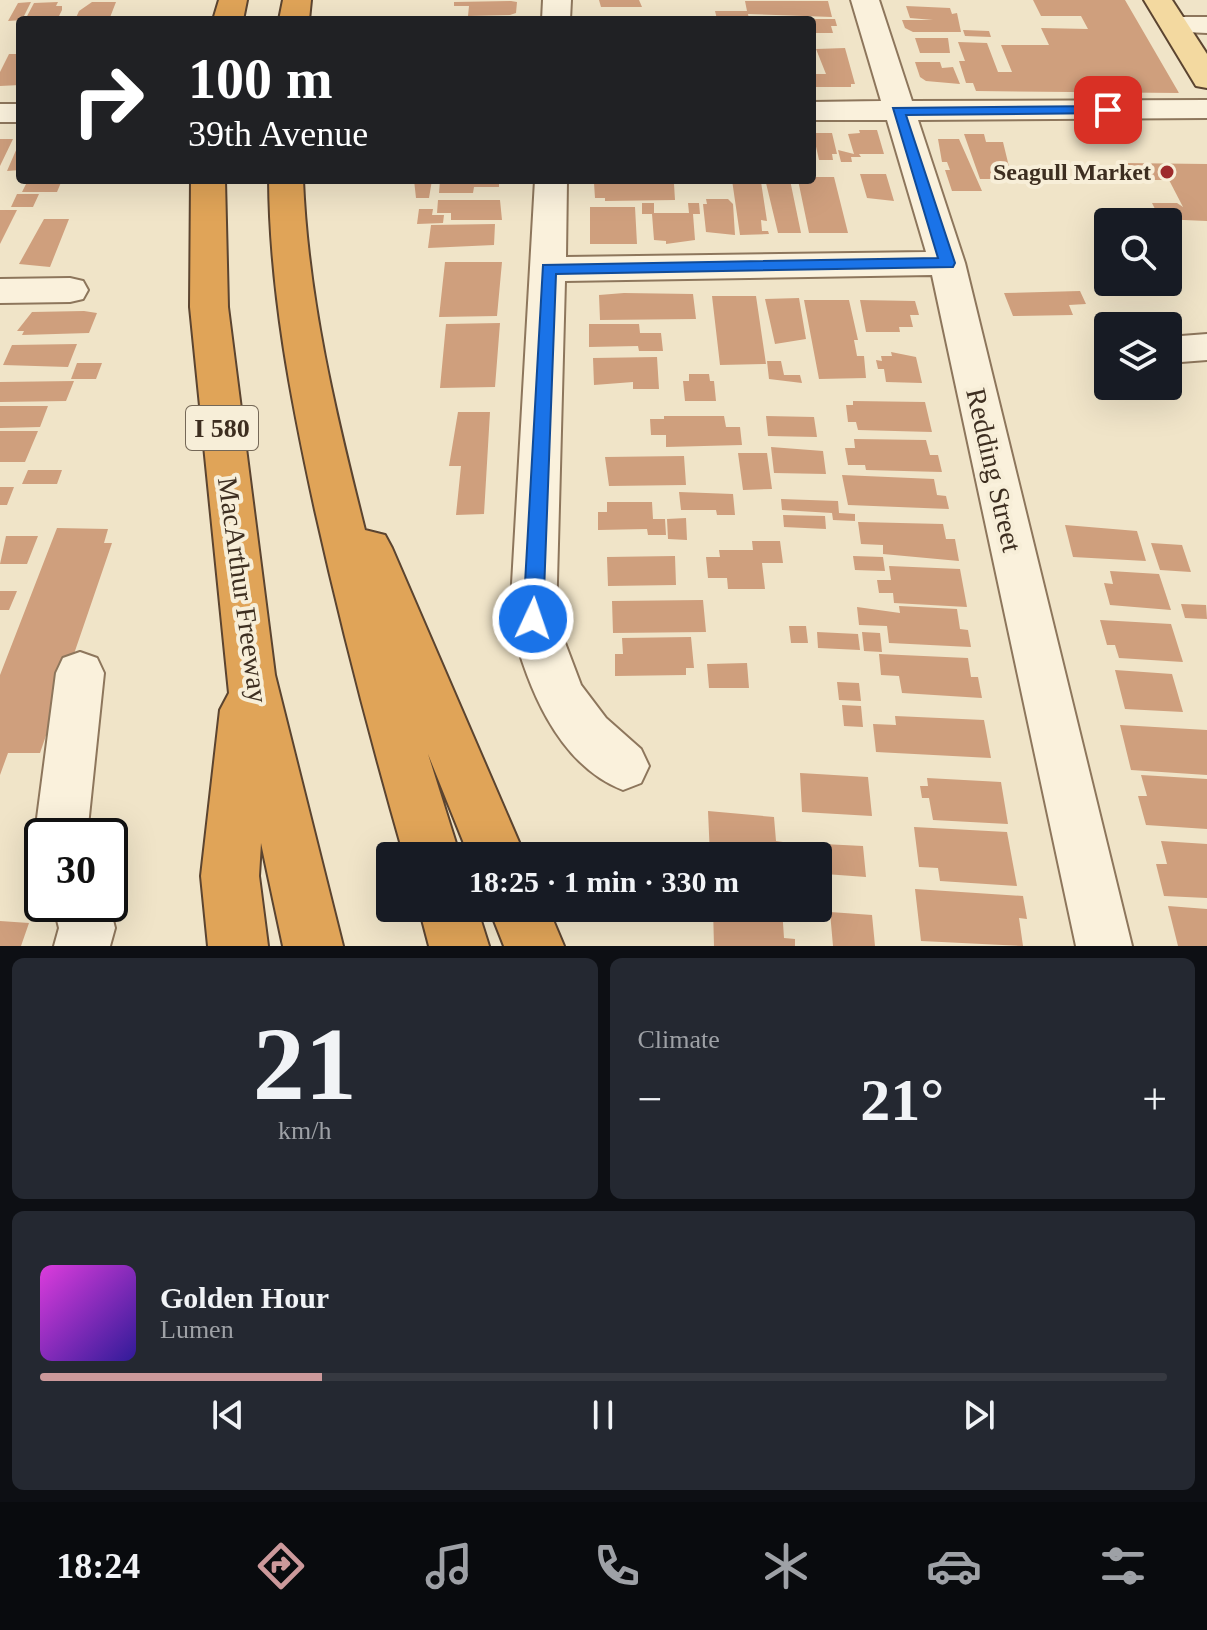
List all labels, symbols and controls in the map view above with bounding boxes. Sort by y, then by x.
icon: right [56,48,160,152]
text: 100 m [188,48,333,110]
pin [1074,76,1142,144]
icon: arrive [1086,88,1130,132]
text: 39th Avenue [188,114,368,154]
place label: Seagull Market [993,159,1151,185]
marker: Seagull Market [1158,163,1176,181]
map controls [1094,208,1182,400]
button: search [1094,208,1182,296]
button: layers [1094,312,1182,400]
street label: Redding Street [960,385,1028,555]
road number: I 580 [186,406,258,450]
street label: MacArthur Freeway [212,475,274,705]
position arrow [491,577,575,661]
speed limit sign: 30 [24,818,128,922]
text: 18:25 · 1 min · 330 m [469,865,739,898]
text: 21 [253,1006,357,1121]
text: Climate [638,1025,720,1054]
text: 21° [860,1067,944,1133]
text: − [638,1075,662,1124]
text: + [1142,1075,1167,1124]
text: km/h [278,1116,331,1145]
text: Golden Hour [160,1281,329,1314]
text: Lumen [160,1315,234,1344]
icon: previous [206,1393,250,1437]
icon: pause [581,1393,625,1437]
icon: next [957,1393,1001,1437]
icon: directions [253,1538,309,1594]
icon: music [421,1538,477,1594]
icon: phone [589,1538,645,1594]
icon: climate [758,1538,814,1594]
icon: car [926,1538,982,1594]
icon: filters [1095,1538,1151,1594]
text: 18:24 [56,1546,140,1586]

